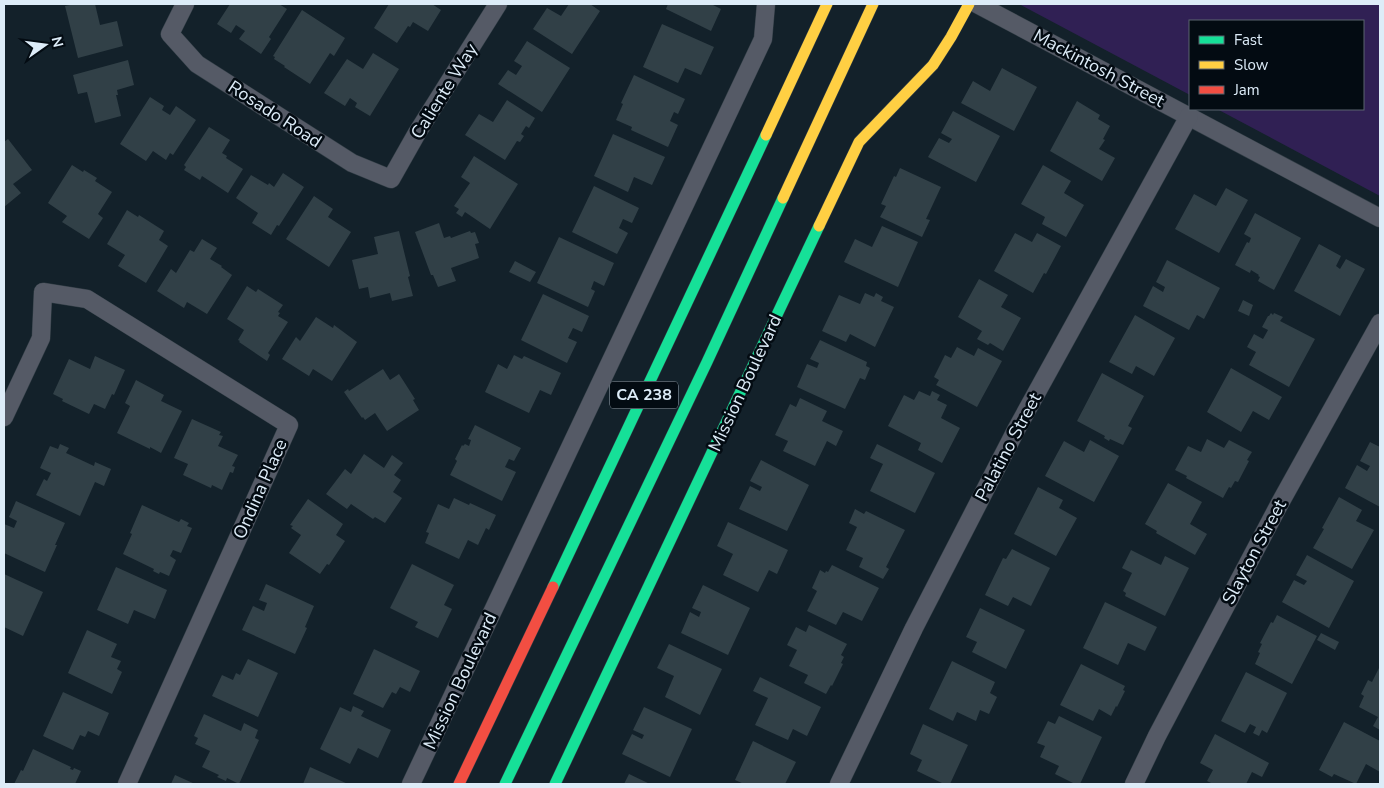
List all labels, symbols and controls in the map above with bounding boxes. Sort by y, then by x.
north arrow [20,20,70,70]
legend [1189,20,1364,110]
street label: Mackintosh Street [1029,23,1169,113]
text: Fast [1234,30,1263,50]
text: N [47,35,68,49]
street label: Caliente Way [405,38,483,143]
text: Slow [1234,55,1269,75]
street label: Rosado Road [224,75,326,153]
text: Jam [1233,80,1260,100]
street label: Mission Boulevard [703,311,787,455]
road number: CA 238 [610,382,678,408]
street label: Palatino Street [969,388,1047,506]
street label: Ondina Place [227,435,293,543]
street label: Slayton Street [1216,495,1292,609]
street label: Mission Boulevard [418,609,502,753]

